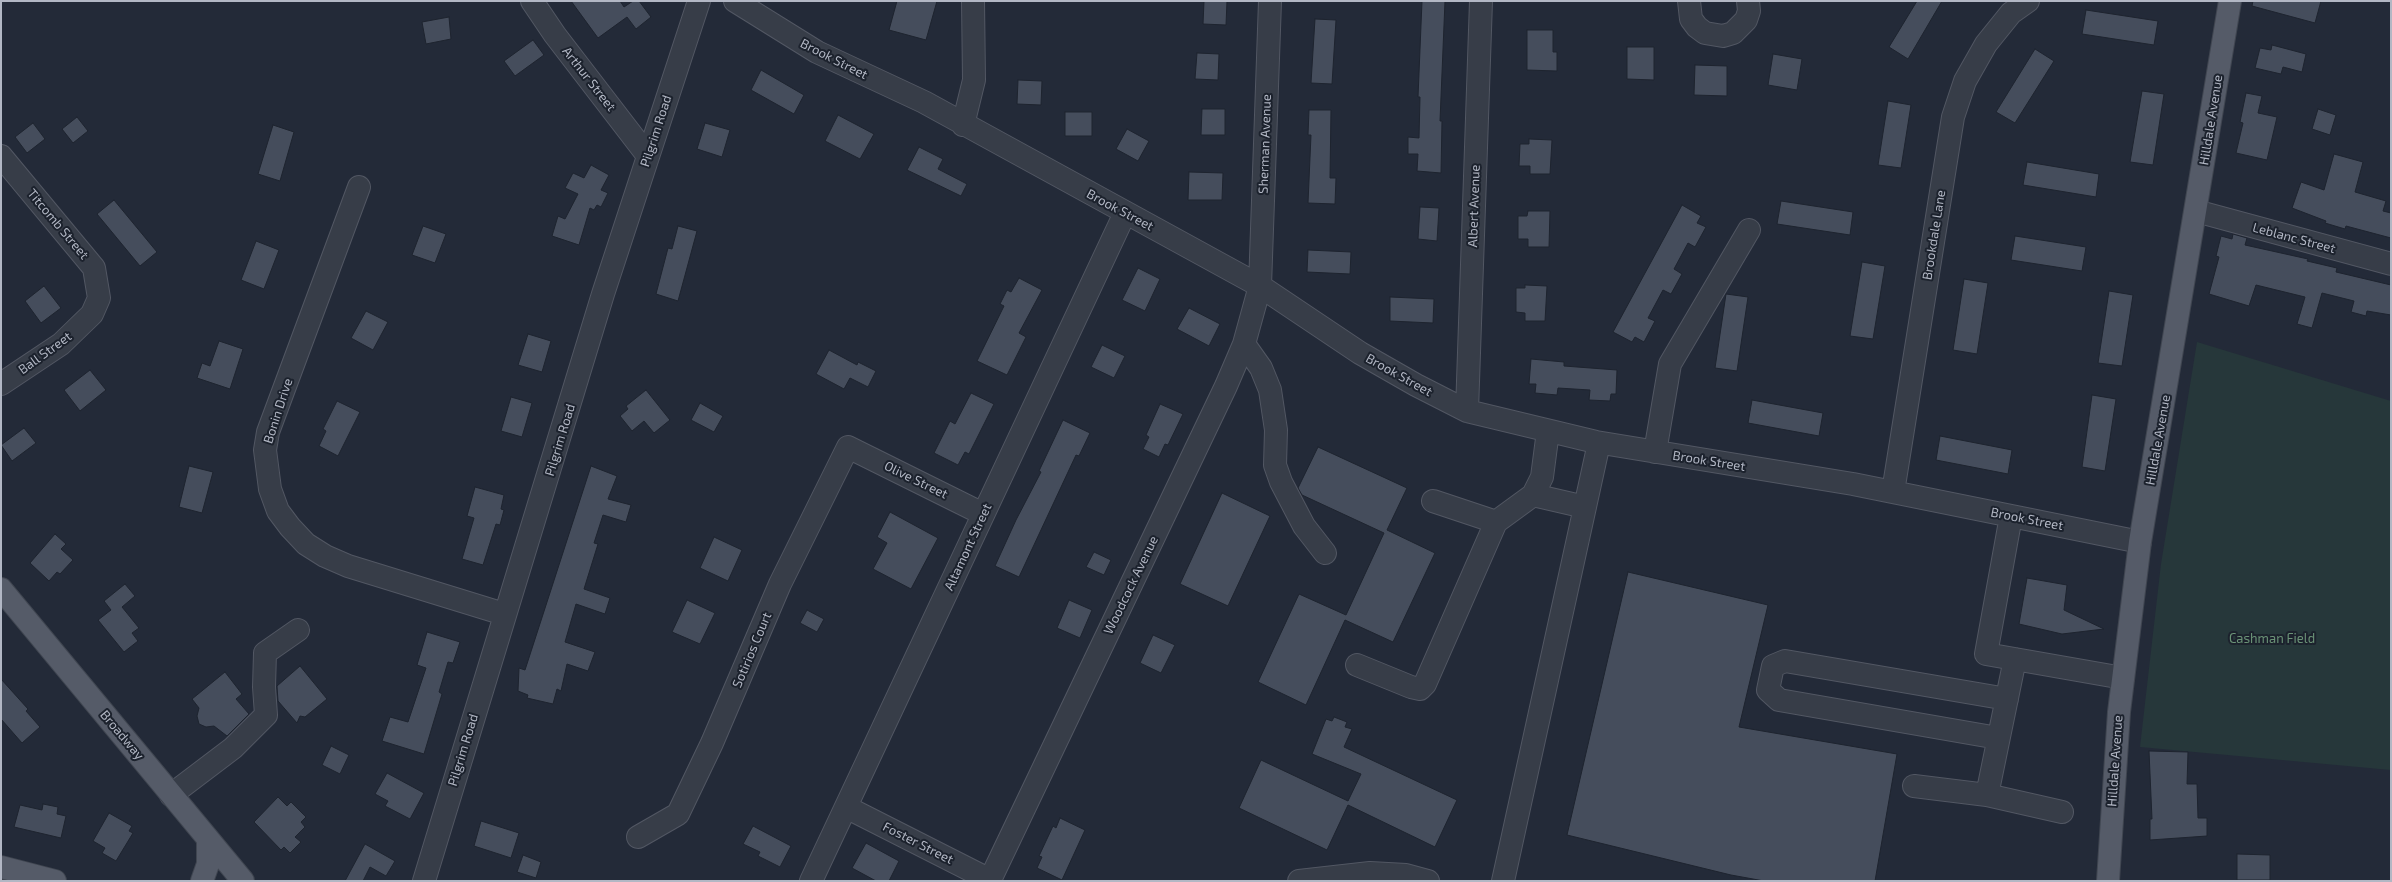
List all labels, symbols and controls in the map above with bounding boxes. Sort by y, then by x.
street label: Brook Street [798,35,870,83]
street label: Arthur Street [559,44,619,114]
street label: Hilldale Avenue [2196,74,2226,166]
street label: Pilgrim Road [637,93,675,169]
street label: Sherman Avenue [1255,94,1275,194]
street label: Albert Avenue [1465,164,1483,248]
street label: Titcomb Street [24,186,92,262]
street label: Brook Street [1084,186,1156,234]
street label: Brookdale Lane [1919,189,1949,281]
street label: Leblanc Street [2251,219,2337,257]
street label: Ball Street [15,328,75,378]
street label: Brook Street [1363,350,1435,400]
street label: Bonin Drive [260,376,296,446]
street label: Hilldale Avenue [2142,394,2174,486]
street label: Pilgrim Road [542,402,578,478]
street label: Brook Street [1671,448,1747,474]
street label: Olive Street [882,458,950,502]
street label: Altamont Street [941,501,995,593]
street label: Brook Street [1989,504,2065,534]
street label: Woodcock Avenue [1100,533,1162,637]
street label: Sotirios Court [729,610,775,690]
park label: Cashman Field [2229,631,2315,647]
street label: Broadway [97,707,147,763]
street label: Pilgrim Road [445,712,481,788]
street label: Hilldale Avenue [2104,715,2126,807]
street label: Foster Street [880,819,956,867]

